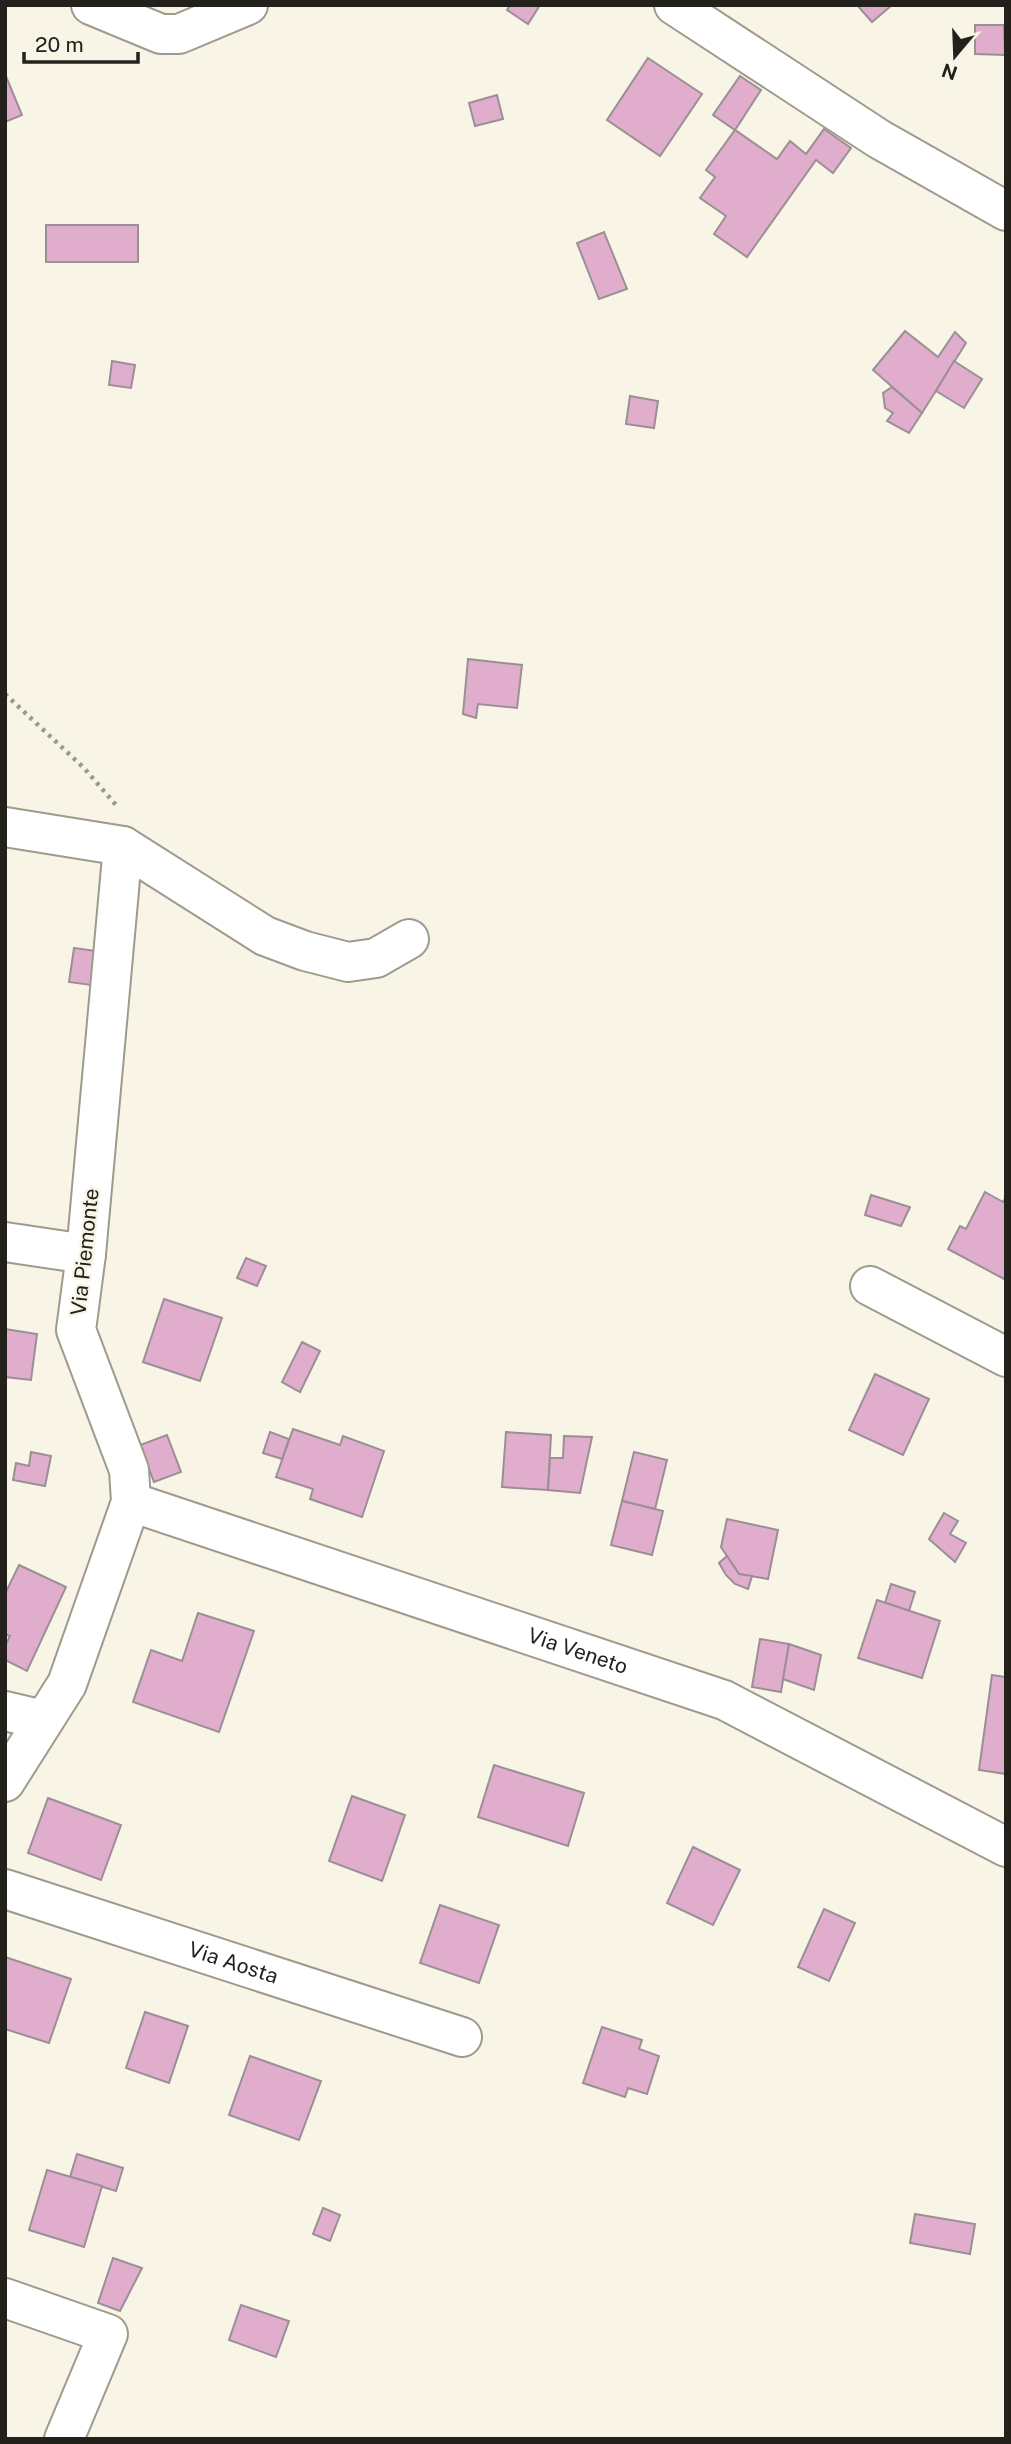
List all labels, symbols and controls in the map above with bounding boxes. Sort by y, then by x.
scale bar [24,21,138,65]
north arrow [920,21,990,91]
text: 20 m [35,32,84,57]
text: N [939,59,960,85]
street label: Via Piemonte [65,1187,104,1317]
street label: Via Veneto [525,1622,631,1679]
street label: Via Aosta [186,1936,281,1989]

